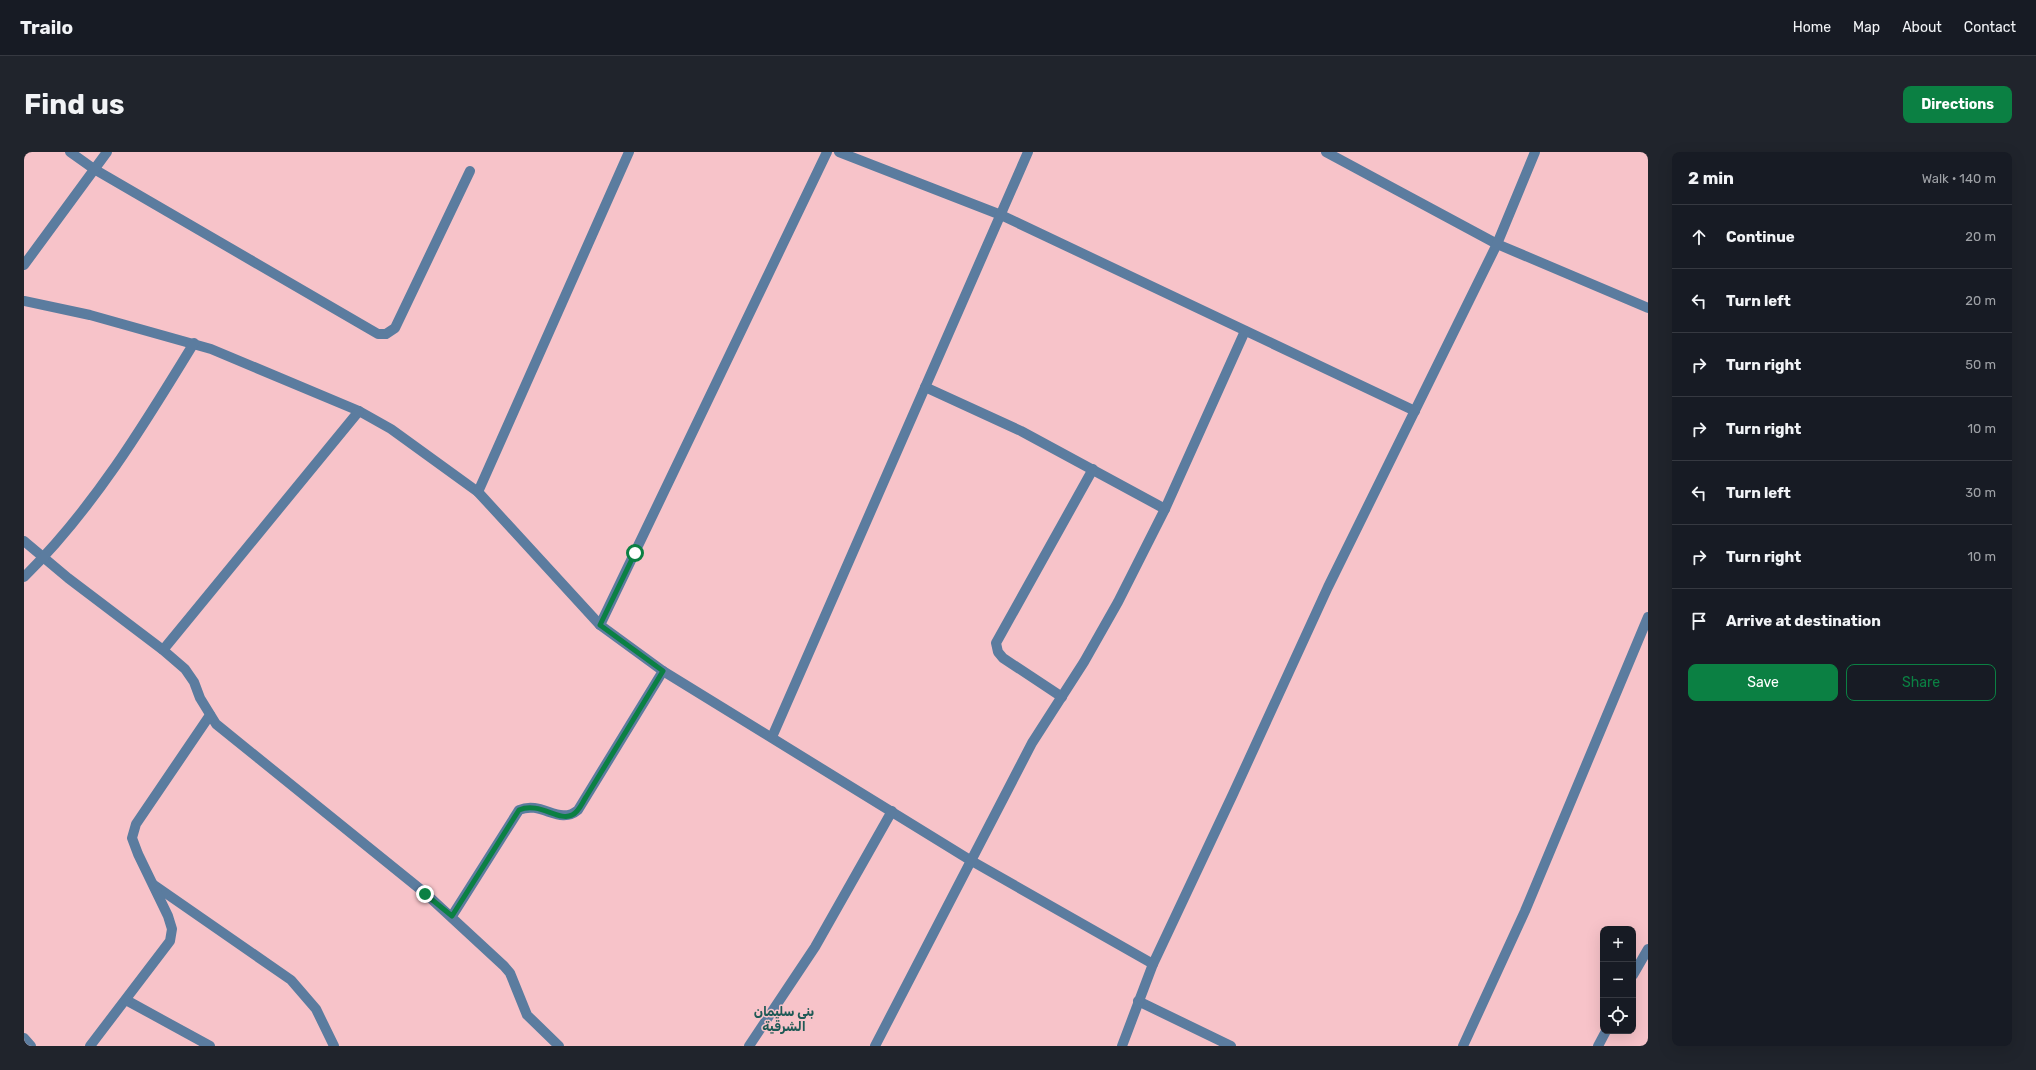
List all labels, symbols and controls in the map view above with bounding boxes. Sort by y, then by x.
text: Trailo [20,16,73,39]
text: Home [1793,19,1831,36]
text: Map [1853,19,1880,36]
text: About [1902,19,1942,36]
text: Contact [1964,19,2016,36]
button: Directions [1903,86,2012,123]
text: Find us [24,88,124,121]
text: 2 min [1688,168,1734,188]
text: Walk · 140 m [1922,171,1996,186]
icon: ahead [1688,226,1710,248]
text: Continue [1726,228,1795,246]
text: 20 m [1965,229,1996,244]
icon: left [1688,290,1710,312]
text: Turn left [1726,292,1791,310]
text: 20 m [1965,293,1996,308]
icon: right [1688,354,1710,376]
text: Turn right [1726,356,1801,374]
text: 50 m [1965,357,1996,372]
icon: right [1688,418,1710,440]
text: Turn right [1726,420,1801,438]
text: 10 m [1967,421,1996,436]
icon: left [1688,482,1710,504]
text: Turn left [1726,484,1791,502]
text: 30 m [1965,485,1996,500]
route start [626,544,644,562]
icon: right [1688,546,1710,568]
text: Turn right [1726,548,1801,566]
text: 10 m [1967,549,1996,564]
icon: arrive [1688,610,1710,632]
text: Arrive at destination [1726,612,1881,630]
button: Save [1688,664,1838,701]
button: Share [1846,664,1996,701]
route end [416,885,434,903]
map controls [1600,926,1636,1034]
button: + [1600,926,1636,962]
button: − [1600,962,1636,998]
button: locate [1600,998,1636,1034]
district label: بني سليمان الشرقية [754,1004,815,1034]

